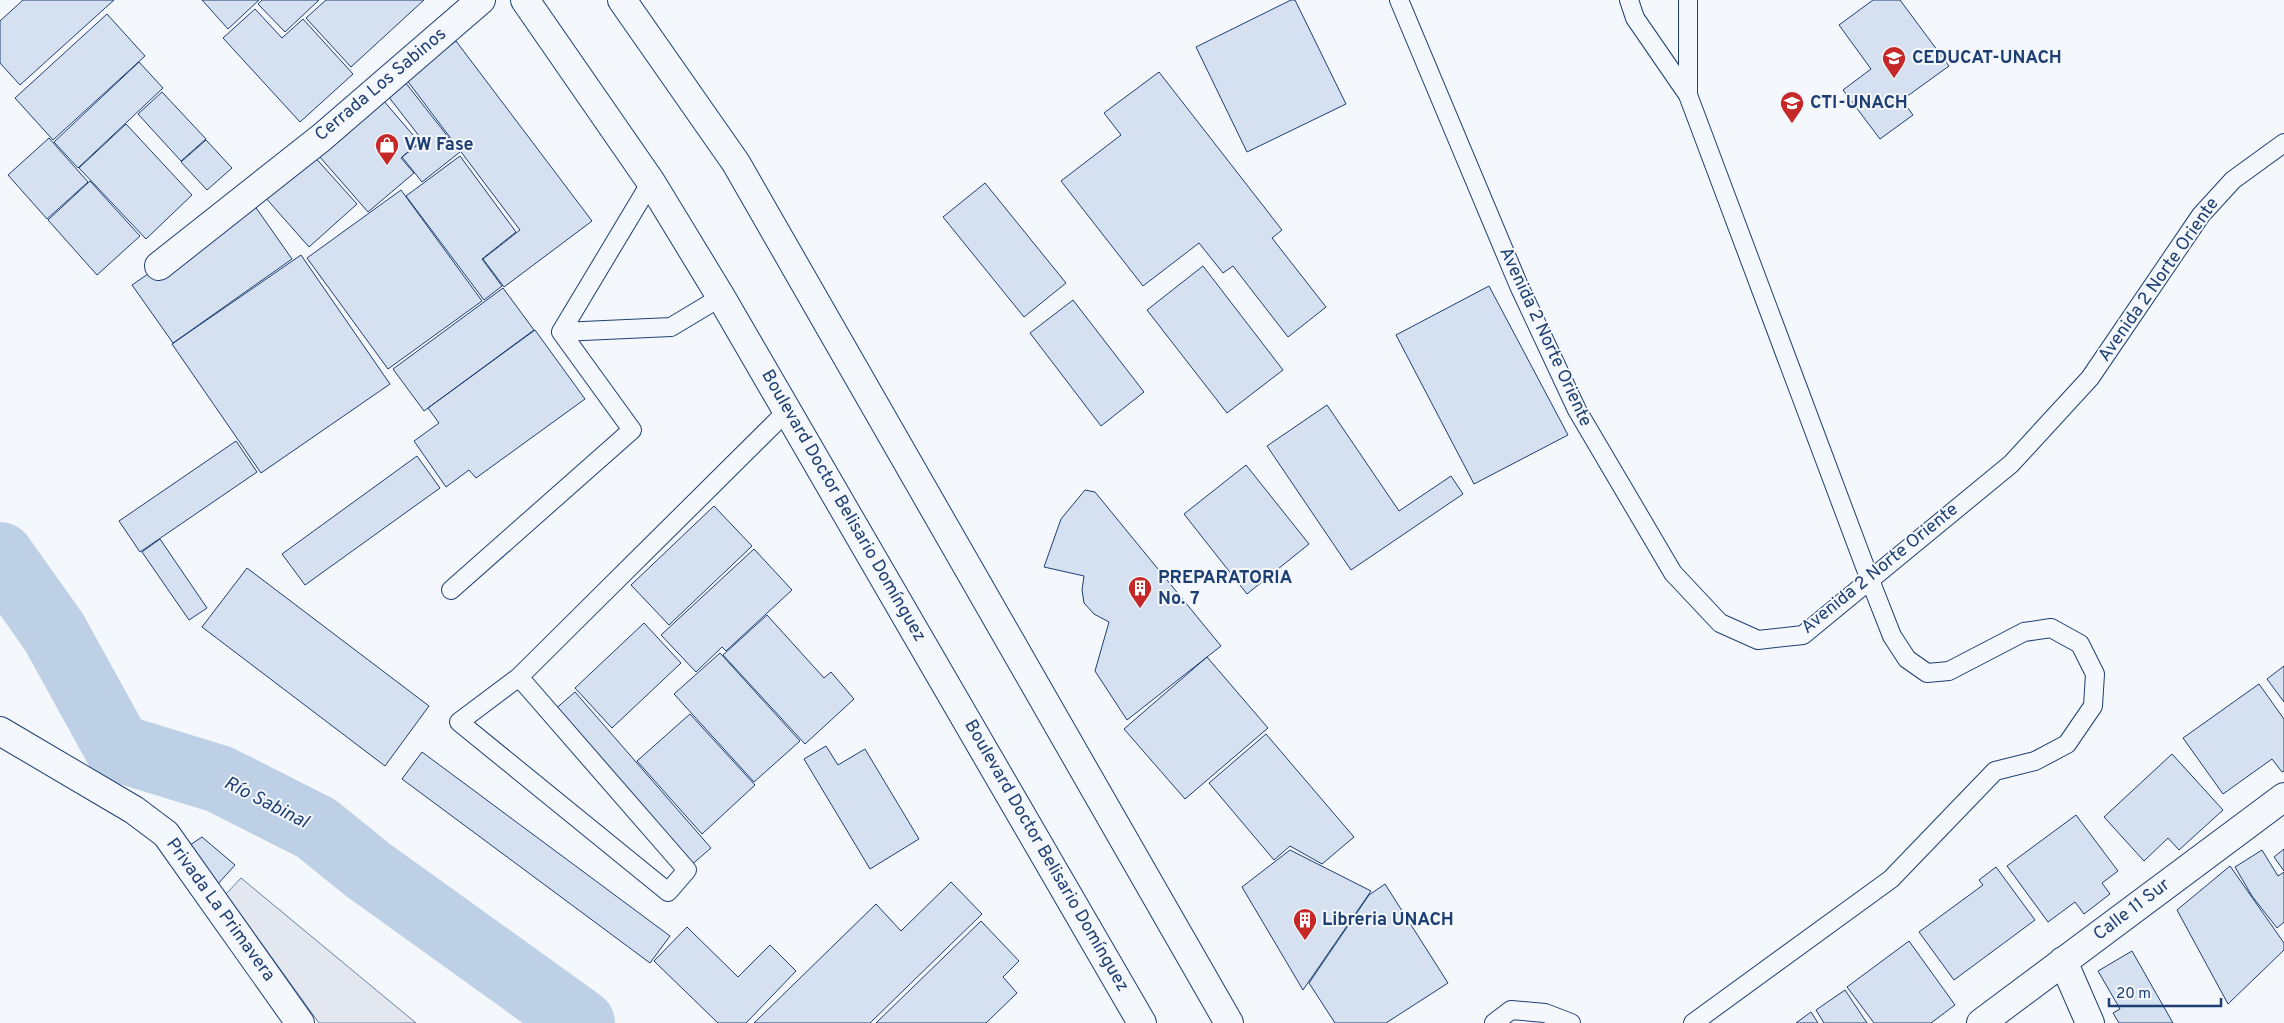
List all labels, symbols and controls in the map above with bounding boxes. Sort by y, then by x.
street label: Cerrada Los Sabinos [310,23,452,147]
school or university icon: CEDUCAT-UNACH [1881,45,1907,79]
place label: CEDUCAT-UNACH [1912,47,2062,70]
school or university icon: CTI-UNACH [1779,90,1805,124]
place label: CTI-UNACH [1810,92,1908,115]
shop icon: VW Fase [374,132,400,166]
place label: VW Fase [404,134,474,157]
street label: Avenida 2 Norte Oriente [2094,193,2224,367]
street label: Avenida 2 Norte Oriente [1493,244,1597,430]
street label: Boulevard Doctor Belisario Domínguez [755,366,931,646]
street label: Avenida 2 Norte Oriente [1797,499,1963,639]
place label: PREPARATORIA No. 7 [1158,567,1292,611]
building icon: PREPARATORIA No. 7 [1127,575,1153,609]
street label: Boulevard Doctor Belisario Domínguez [958,716,1134,996]
water label: Río Sabinal [220,771,313,835]
street label: Privada La Primavera [160,834,280,986]
street label: Calle 11 Sur [2089,874,2175,946]
building icon: Libreria UNACH [1292,907,1318,941]
place label: Libreria UNACH [1322,909,1454,932]
scale bar [2109,976,2222,1008]
text: 20 m [2116,985,2151,1004]

